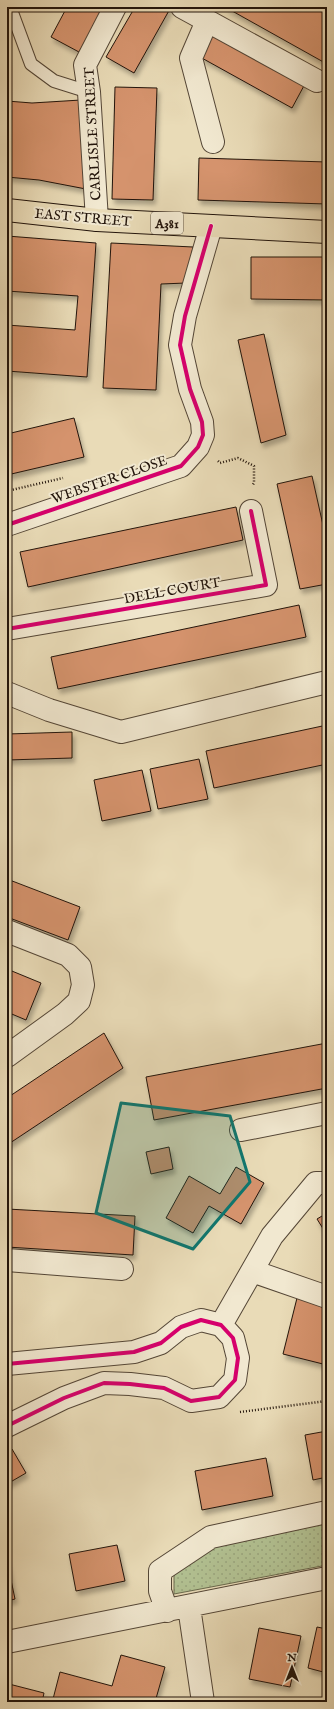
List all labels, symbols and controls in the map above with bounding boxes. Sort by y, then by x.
street label: CARLISLE STREET [80,66,105,201]
street label: EAST STREET [34,205,133,231]
road number: A381 [151,212,183,234]
street label: WEBSTER CLOSE [49,452,170,508]
street label: DELL COURT [123,574,223,608]
north arrow [272,1647,312,1687]
text: N [286,1651,297,1665]

